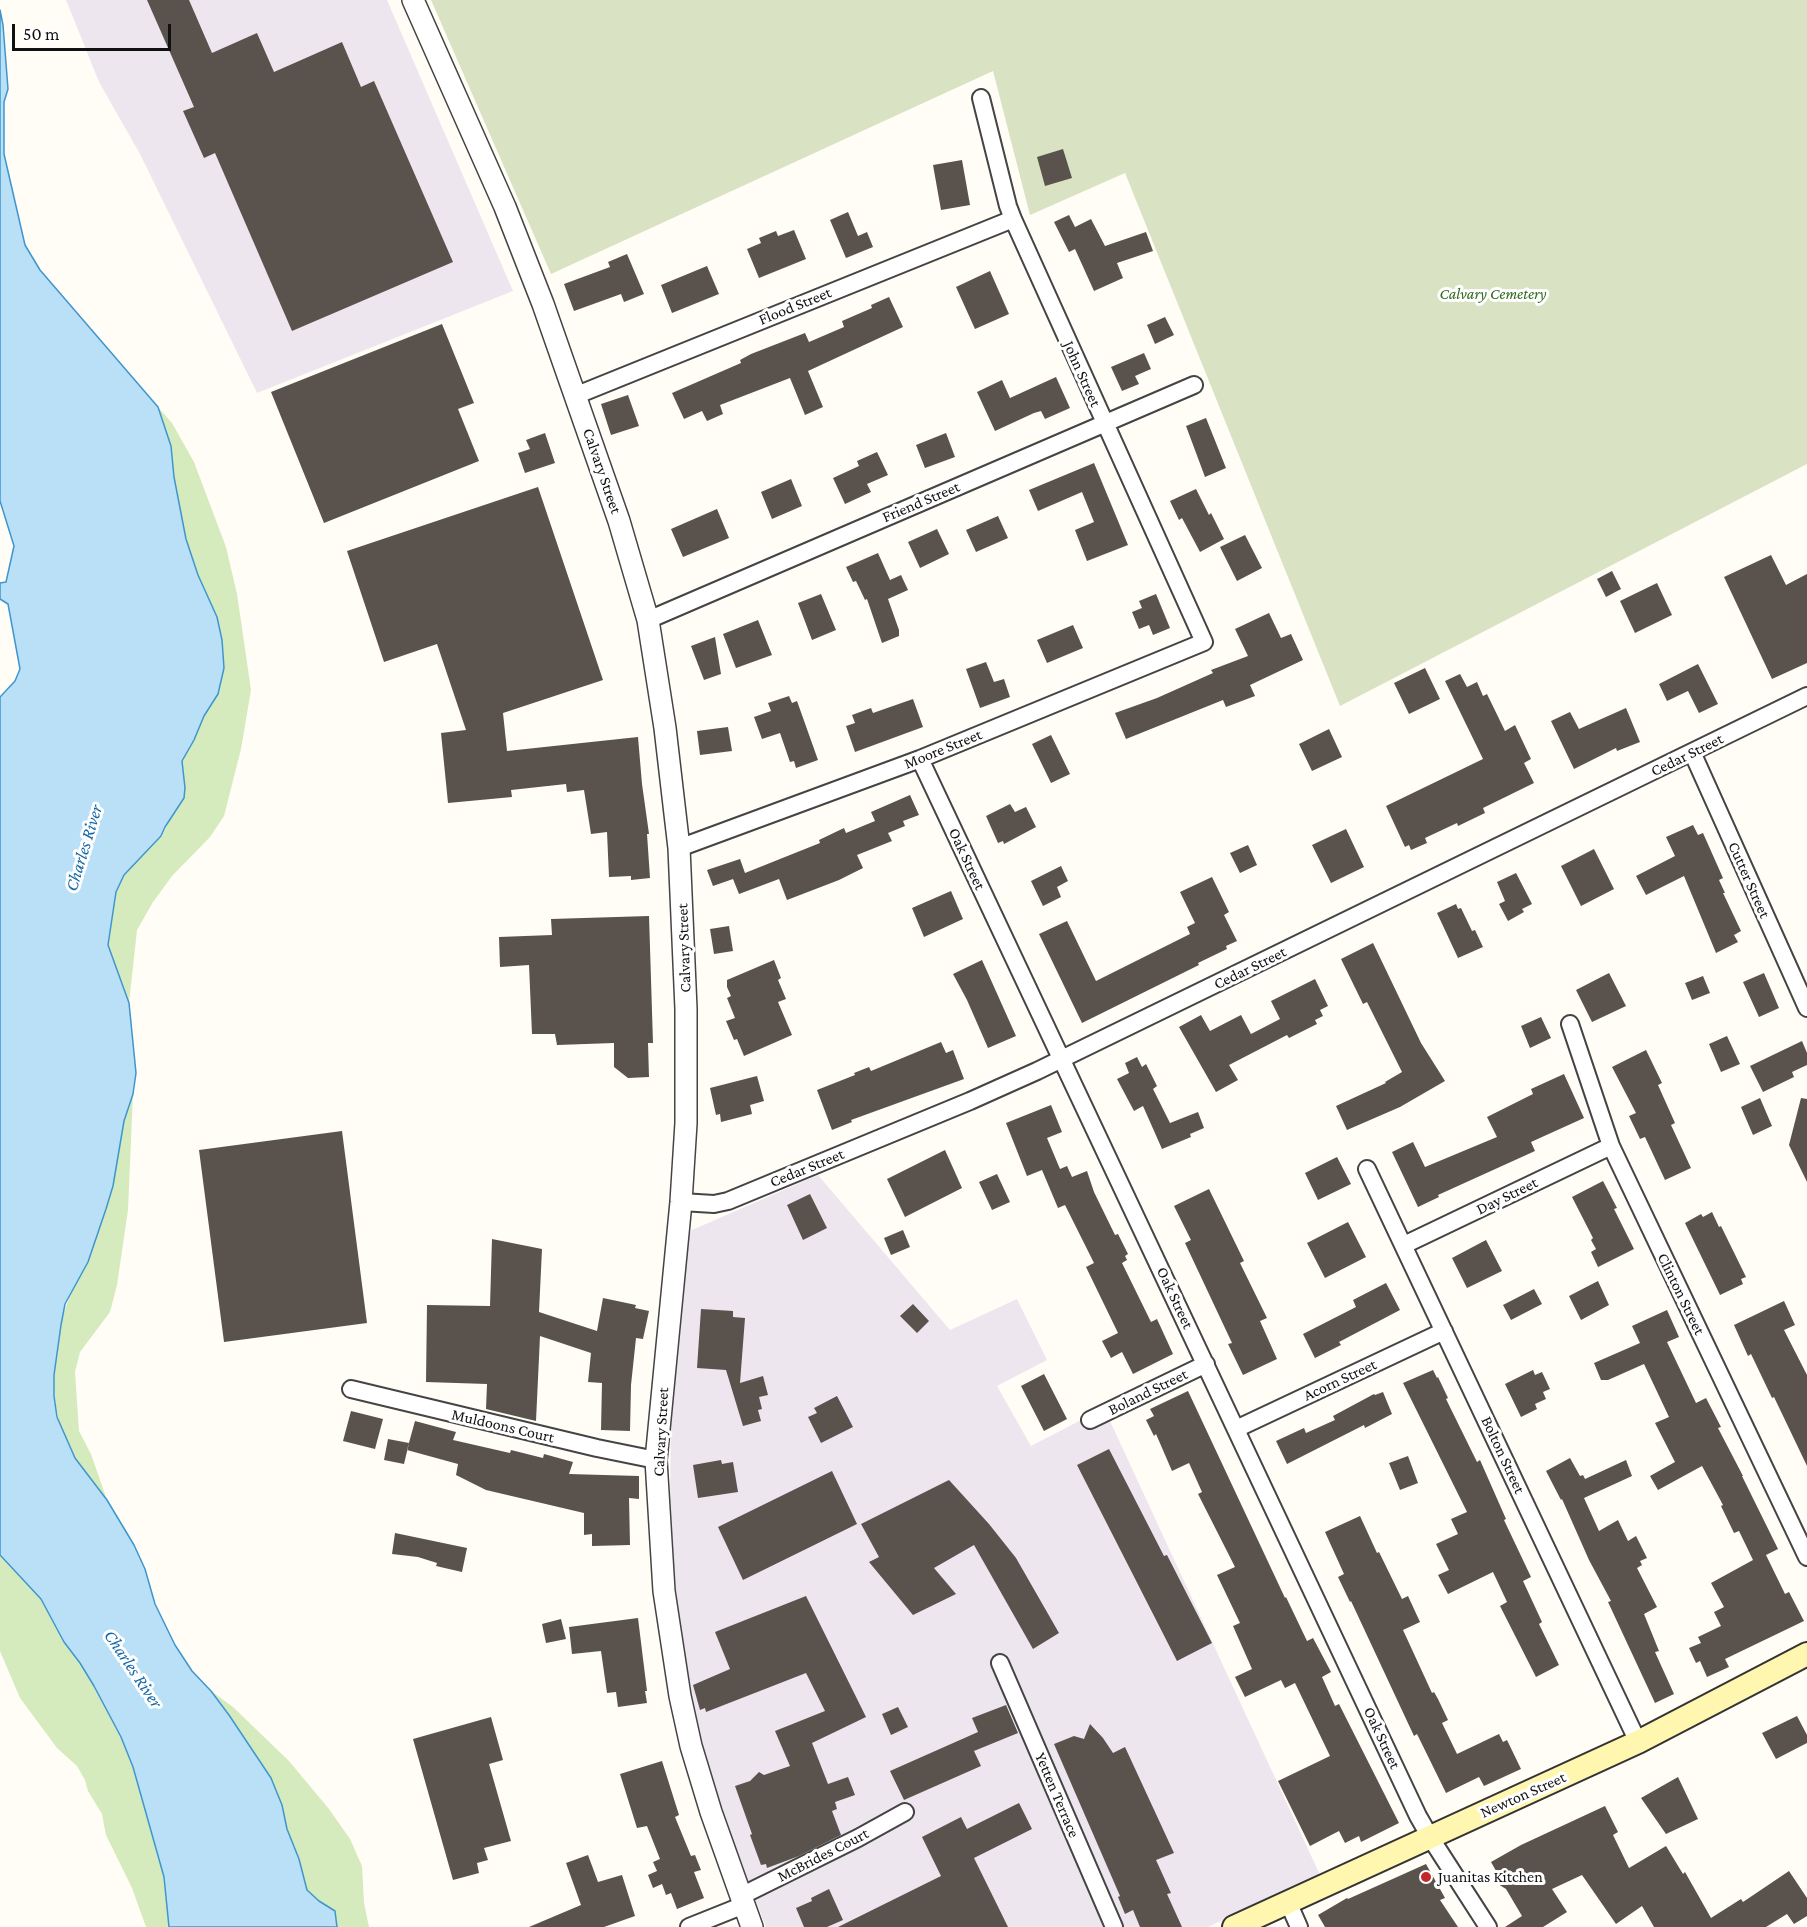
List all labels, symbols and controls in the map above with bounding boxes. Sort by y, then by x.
scale bar [15,12,174,50]
text: 50 m [23,24,60,44]
street label: Flood Street [756,283,834,329]
park label: Calvary Cemetery [1439,284,1547,304]
street label: John Street [1059,338,1105,410]
street label: Calvary Street [578,426,626,516]
street label: Friend Street [879,477,963,527]
street label: Moore Street [901,725,985,773]
street label: Cedar Street [1648,729,1726,781]
water label: Charles River [61,802,107,894]
street label: Oak Street [944,825,990,893]
street label: Cutter Street [1724,839,1774,921]
street label: Calvary Street [673,903,695,993]
street label: Cedar Street [1211,942,1289,994]
street label: Cedar Street [767,1144,847,1192]
street label: Day Street [1473,1173,1541,1219]
street label: Clinton Street [1653,1250,1709,1338]
street label: Oak Street [1152,1264,1198,1332]
street label: Acorn Street [1300,1355,1380,1405]
street label: Boland Street [1105,1365,1191,1419]
street label: Calvary Street [649,1387,673,1477]
street label: Muldoons Court [450,1405,556,1447]
street label: Bolton Street [1477,1413,1529,1497]
water label: Charles River [99,1626,167,1712]
street label: Oak Street [1359,1704,1405,1772]
street label: Yetten Terrace [1030,1750,1084,1840]
street label: Newton Street [1477,1768,1569,1822]
street label: McBrides Court [774,1824,872,1886]
place label: Juanitas Kitchen [1438,1867,1543,1887]
marker: Juanitas Kitchen [1419,1870,1433,1884]

